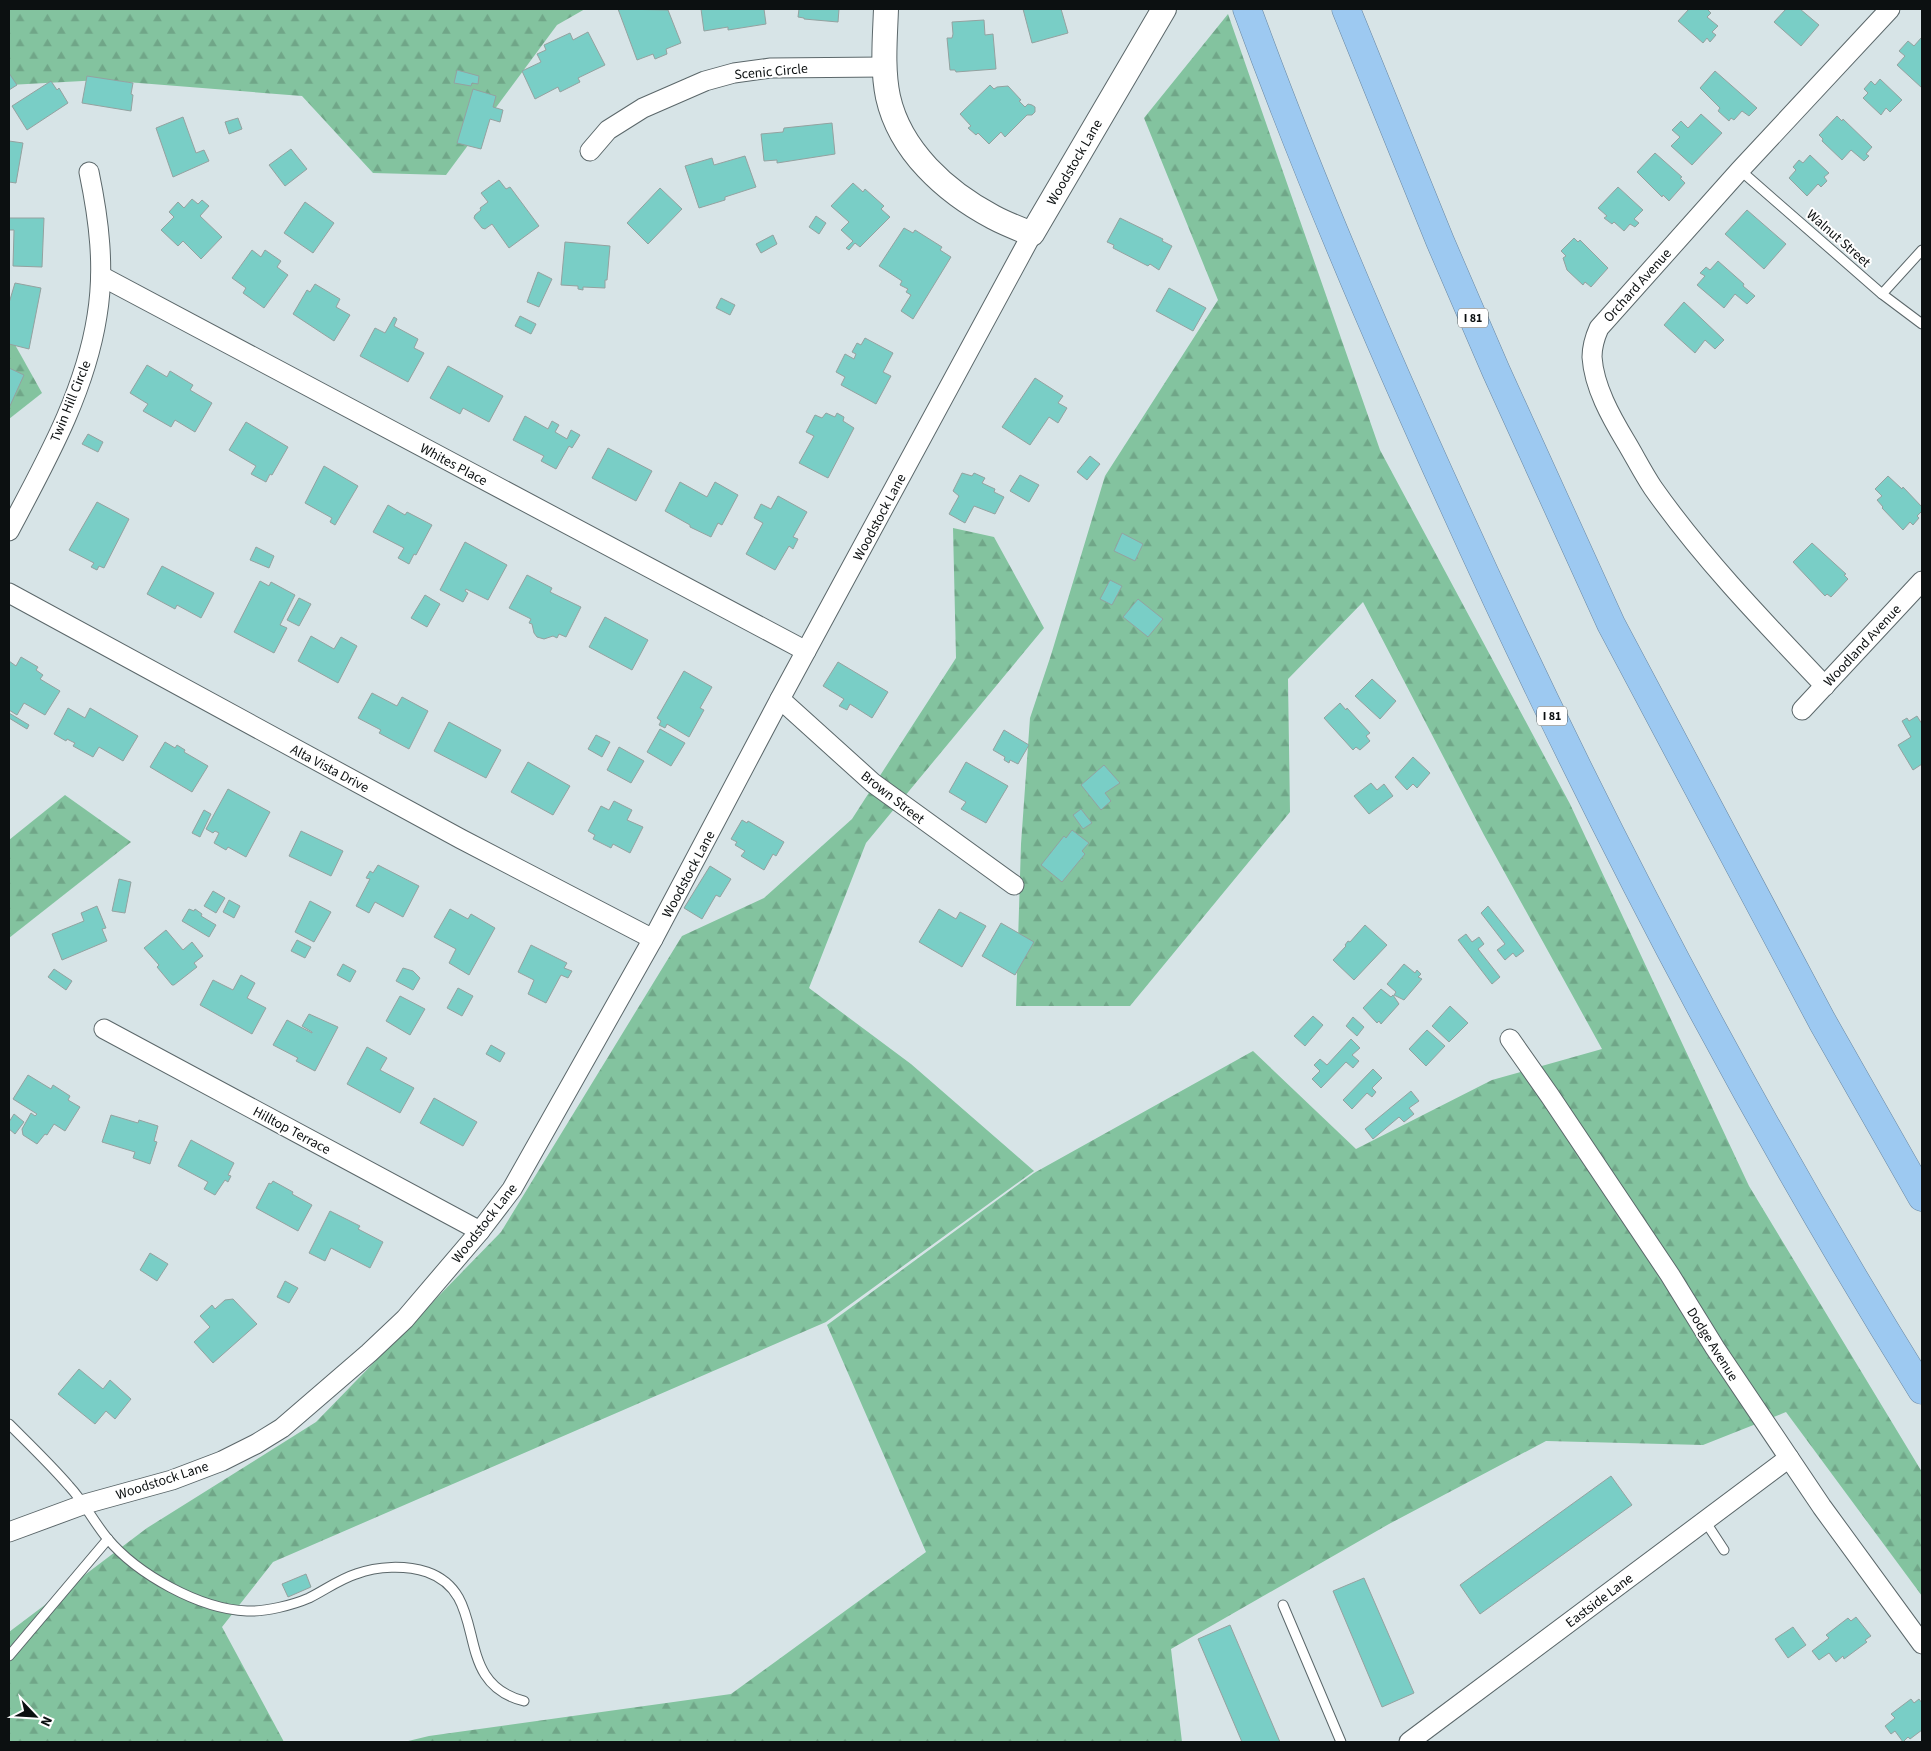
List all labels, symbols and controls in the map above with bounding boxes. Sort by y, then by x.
street label: Scenic Circle [733,59,809,85]
street label: Woodstock Lane [1042,116,1108,209]
street label: Walnut Street [1802,205,1875,272]
street label: Orchard Avenue [1599,244,1676,327]
road number: I 81 [1458,308,1488,328]
street label: Twin Hill Circle [45,357,96,445]
street label: Whites Place [416,439,491,491]
street label: Woodstock Lane [848,470,911,565]
street label: Woodland Avenue [1819,600,1906,691]
road number: I 81 [1537,706,1567,726]
street label: Alta Vista Drive [287,740,372,798]
street label: Brown Street [856,766,929,829]
street label: Woodstock Lane [657,827,720,922]
street label: Hilltop Terrace [249,1102,334,1160]
street label: Woodstock Lane [447,1179,522,1268]
street label: Dodge Avenue [1681,1304,1743,1385]
street label: Woodstock Lane [113,1457,211,1505]
street label: Eastside Lane [1562,1569,1638,1633]
north arrow [10,1691,60,1741]
text: N [35,1713,57,1730]

